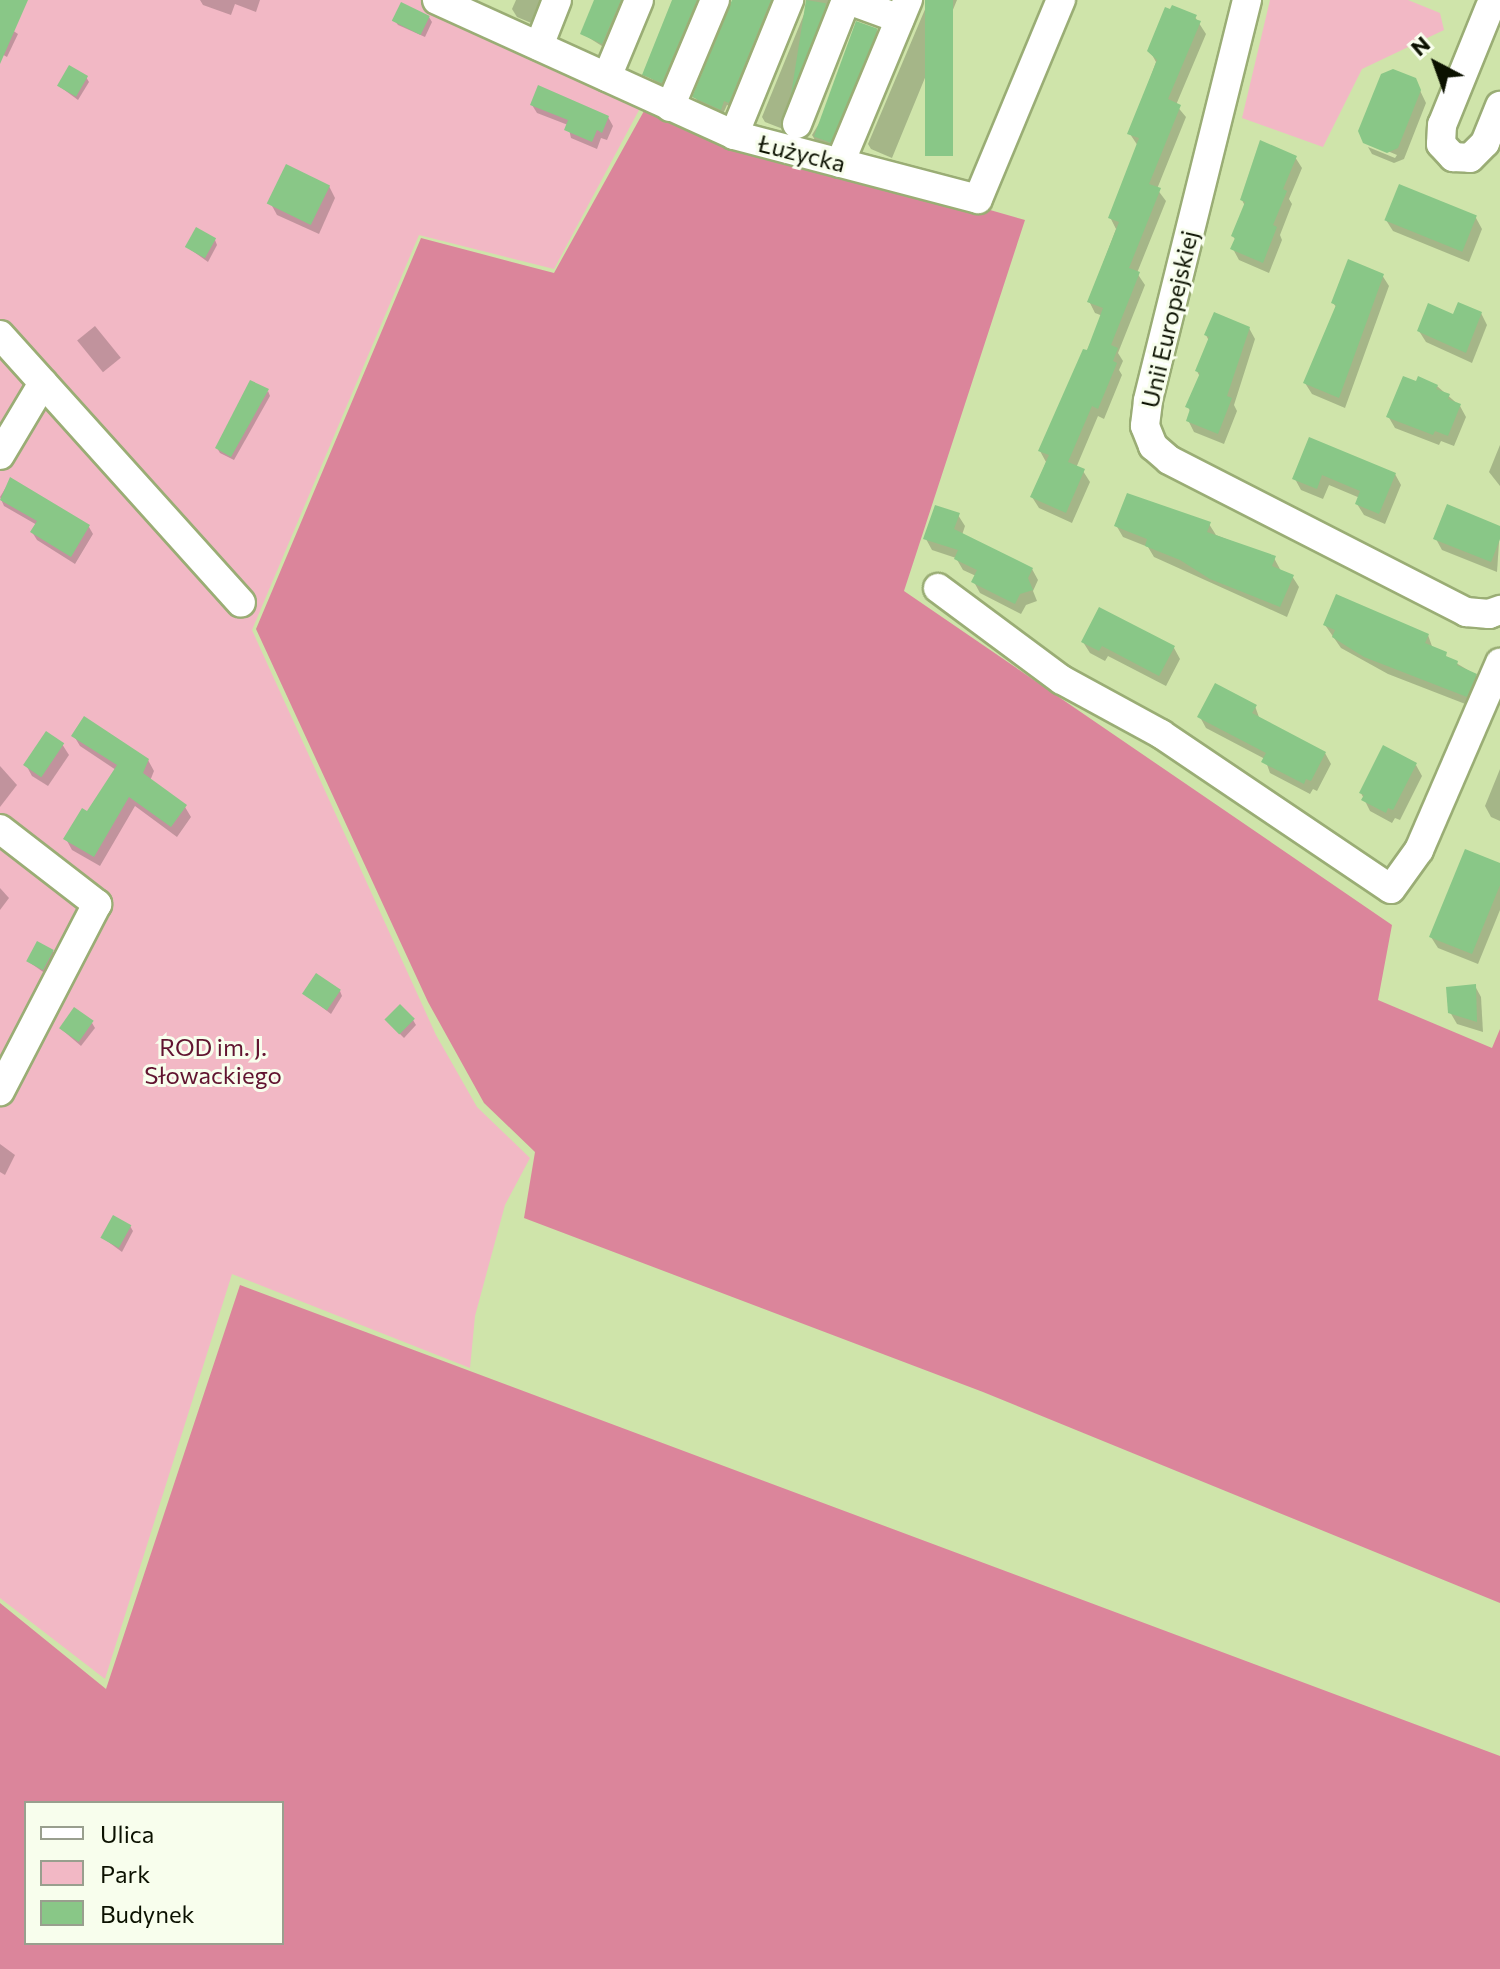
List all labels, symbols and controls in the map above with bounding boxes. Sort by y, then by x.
north arrow [1396,24,1476,104]
text: N [1405,30,1435,61]
street label: Łużycka [755,128,849,178]
street label: Unii Europejskiej [1135,227,1203,411]
park label: ROD im. J. Słowackiego [144,1033,282,1089]
legend [24,1801,284,1945]
text: Ulica [100,1819,154,1848]
text: Park [100,1859,150,1888]
text: Budynek [100,1899,195,1928]

